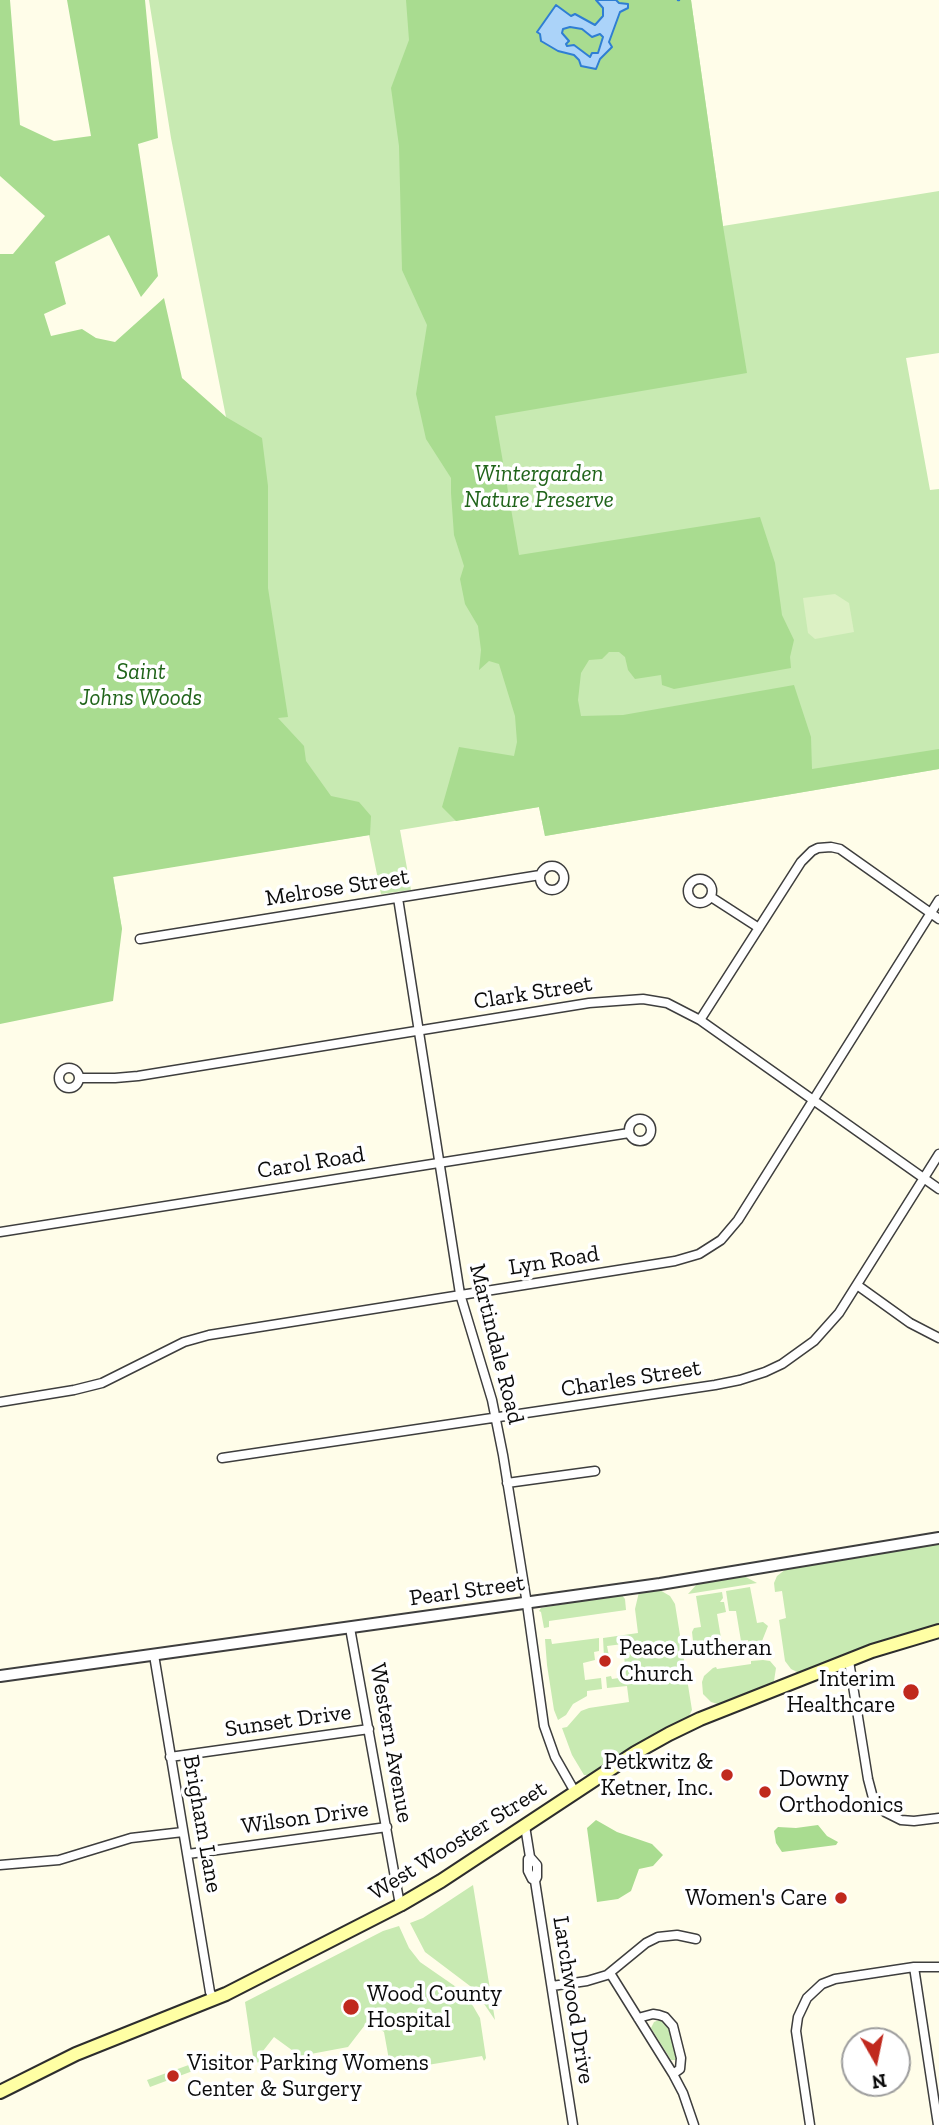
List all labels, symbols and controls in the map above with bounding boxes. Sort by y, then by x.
park label: Wintergarden Nature Preserve [464,460,614,514]
park label: Saint Johns Woods [80,658,202,712]
street label: Melrose Street [263,863,411,913]
street label: Clark Street [472,970,594,1016]
street label: Carol Road [255,1141,367,1185]
street label: Lyn Road [507,1240,601,1282]
street label: Martindale Road [463,1261,529,1427]
street label: Charles Street [559,1354,703,1404]
street label: Pearl Street [408,1569,526,1613]
place label: Peace Lutheran Church [619,1634,772,1688]
marker: Peace Lutheran Church [597,1653,613,1669]
street label: Western Avenue [363,1661,419,1825]
place label: Interim Healthcare [787,1665,895,1719]
marker: Interim Healthcare [901,1682,921,1702]
street label: Sunset Drive [223,1698,353,1744]
place label: Petkwitz & Ketner, Inc. [601,1748,713,1802]
street label: Brigham Lane [176,1753,228,1895]
place label: Downy Orthodonics [779,1765,903,1819]
marker: Petkwitz & Ketner, Inc. [719,1767,735,1783]
street label: West Wooster Street [364,1775,552,1907]
marker: Downy Orthodonics [757,1784,773,1800]
street label: Wilson Drive [240,1795,370,1841]
place label: Women's Care [685,1884,827,1912]
marker: Women's Care [833,1890,849,1906]
street label: Larchwood Drive [546,1914,600,2086]
place label: Wood County Hospital [367,1980,502,2034]
marker: Wood County Hospital [341,1997,361,2017]
north arrow [841,2027,911,2097]
place label: Visitor Parking Womens Center & Surgery [187,2049,429,2103]
marker: Visitor Parking Womens Center & Surgery [165,2068,181,2084]
text: N [870,2069,888,2094]

